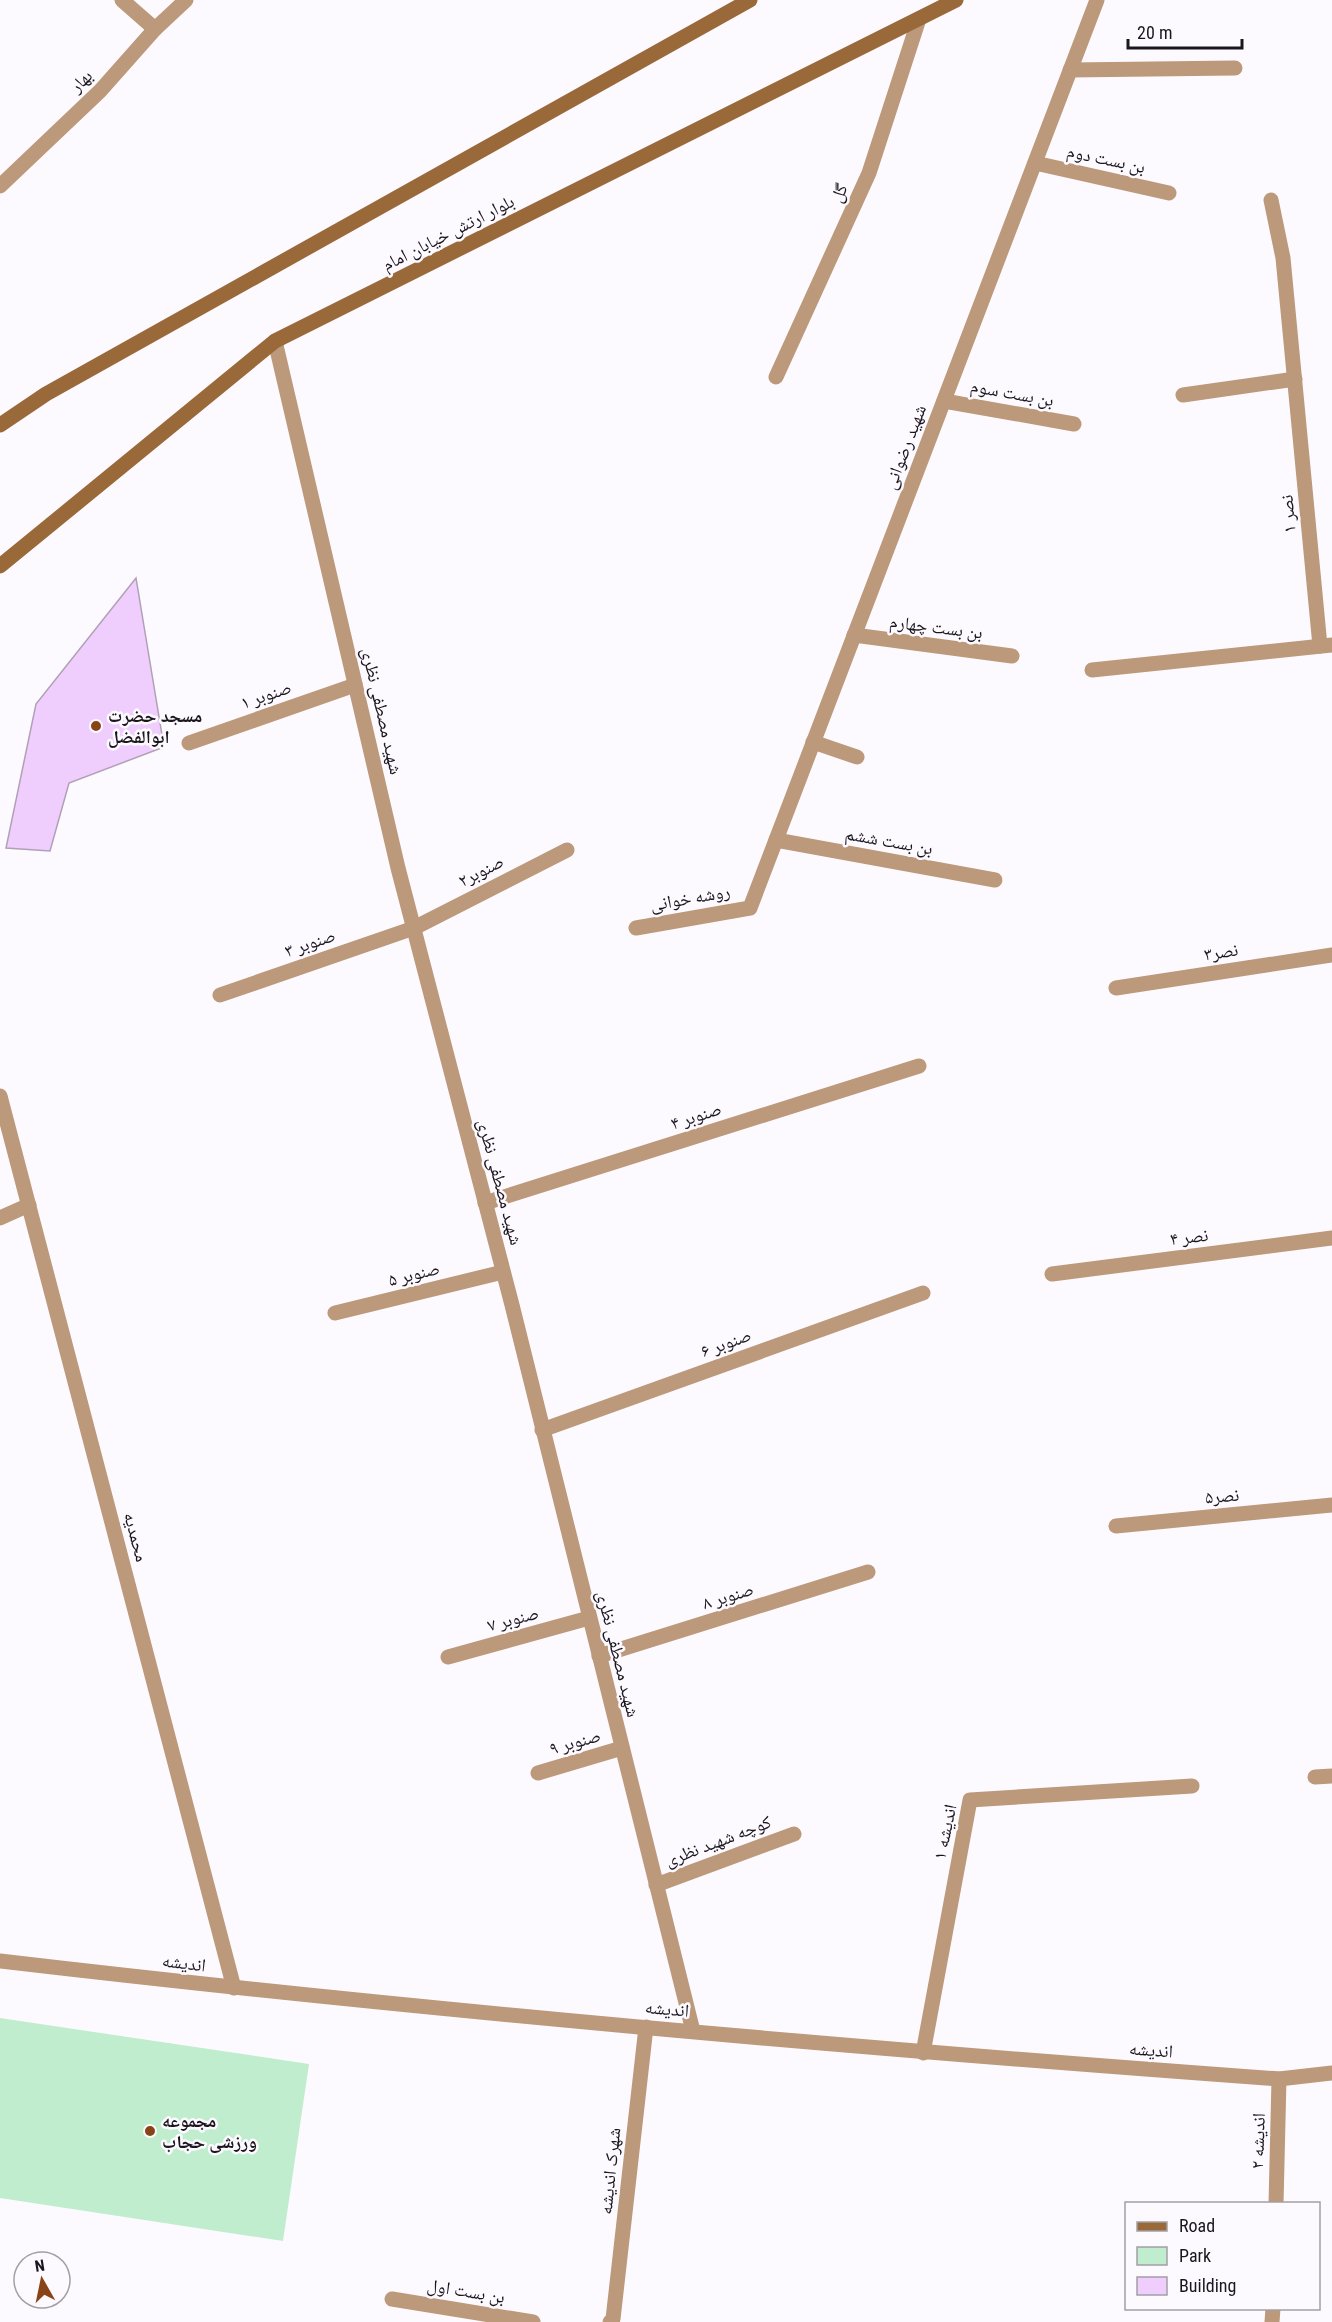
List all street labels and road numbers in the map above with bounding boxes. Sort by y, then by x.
street label: بهار [64,65,97,97]
street label: بن بست دوم [1064,140,1147,179]
street label: گل [825,180,853,206]
street label: بلوار ارتش خیابان امام [378,190,518,277]
street label: بن بست سوم [968,375,1056,412]
street label: شهید رضوانی [879,402,931,492]
street label: نصر ۱ [1275,494,1300,534]
street label: بن بست چهارم [888,610,984,645]
street label: شهید مصطفی نظری [357,645,407,777]
street label: صنوبر ۱ [238,676,294,713]
street label: بن بست ششم [843,822,935,861]
street label: صنوبر۲ [455,850,507,891]
street label: روشه خوانی [648,880,732,916]
street label: صنوبر ۳ [282,924,338,961]
street label: نصر۳ [1202,938,1240,965]
street label: صنوبر ۴ [668,1097,724,1134]
street label: شهید مصطفی نظری [473,1117,527,1247]
street label: نصر ۴ [1169,1224,1209,1249]
street label: صنوبر ۵ [386,1257,442,1291]
street label: صنوبر ۶ [698,1324,754,1362]
street label: نصر۵ [1204,1484,1240,1507]
street label: محمدیه [120,1510,153,1564]
street label: صنوبر ۸ [700,1578,756,1614]
street label: شهید مصطفی نظری [592,1589,644,1719]
street label: صنوبر ۷ [485,1602,541,1636]
street label: صنوبر ۹ [547,1724,603,1759]
street label: اندیشه ۱ [928,1802,961,1862]
street label: کوچه شهید نظری [662,1810,775,1871]
street label: اندیشه [161,1949,207,1976]
street label: اندیشه [644,1996,690,2021]
street label: اندیشه [1128,2037,1174,2062]
street label: اندیشه ۲ [1246,2113,1269,2169]
street label: شهرک اندیشه [595,2127,625,2215]
street label: بن بست اول [425,2274,507,2308]

